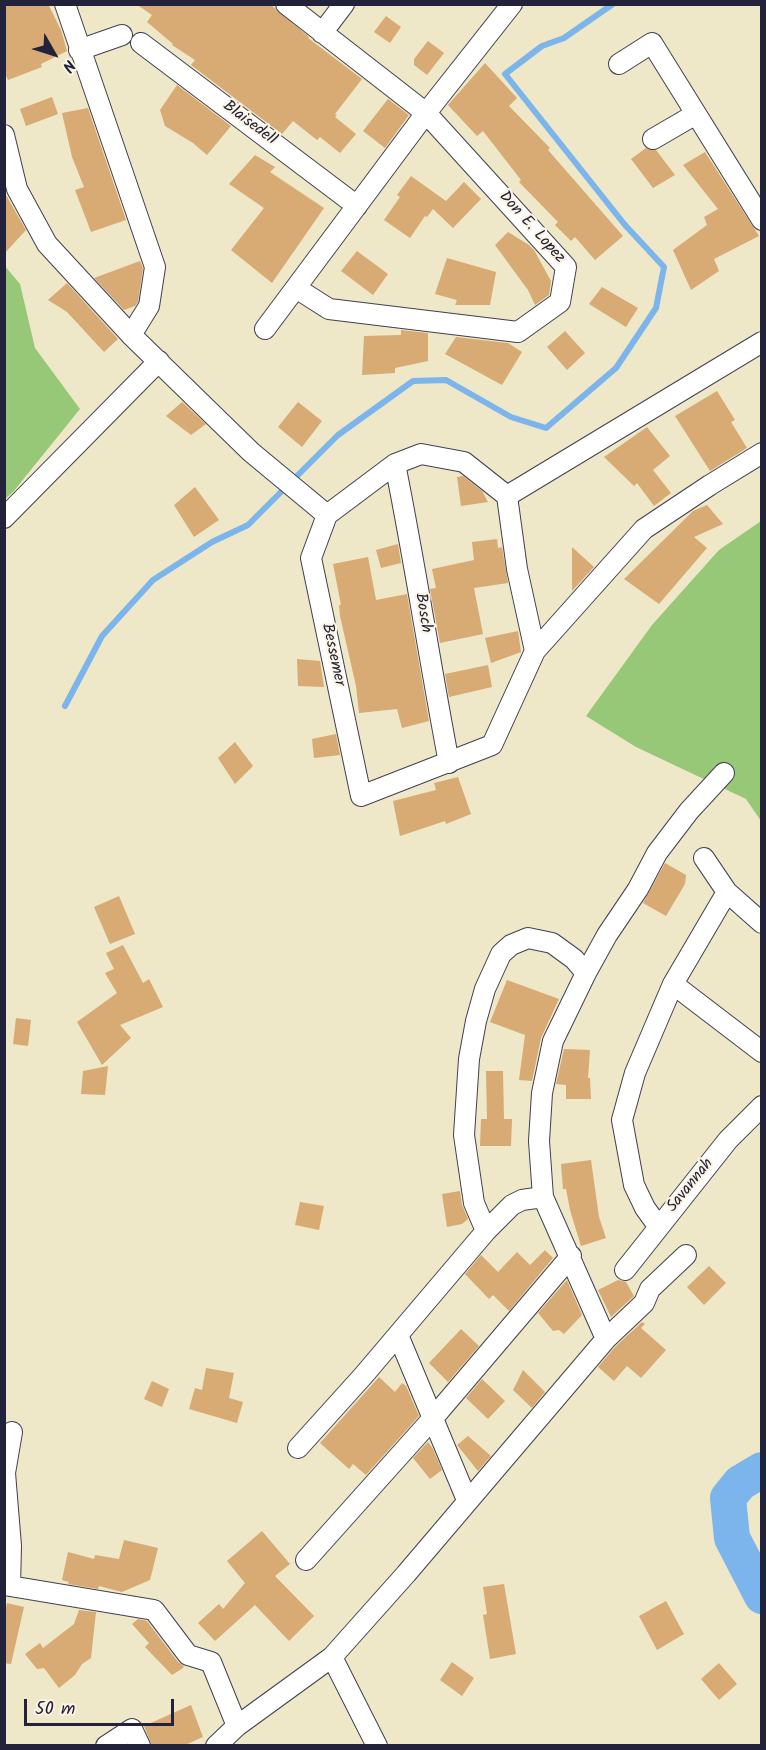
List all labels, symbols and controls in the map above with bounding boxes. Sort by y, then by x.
north arrow [24,24,84,84]
text: N [55,54,81,77]
street label: Blaisedell [218,98,280,150]
street label: Don E. Lopez [494,188,568,268]
street label: Bosch [409,592,435,634]
street label: Bessemer [316,622,348,688]
street label: Savannah [664,1155,718,1217]
scale bar [27,1687,177,1725]
text: 50 m [35,1695,75,1724]

